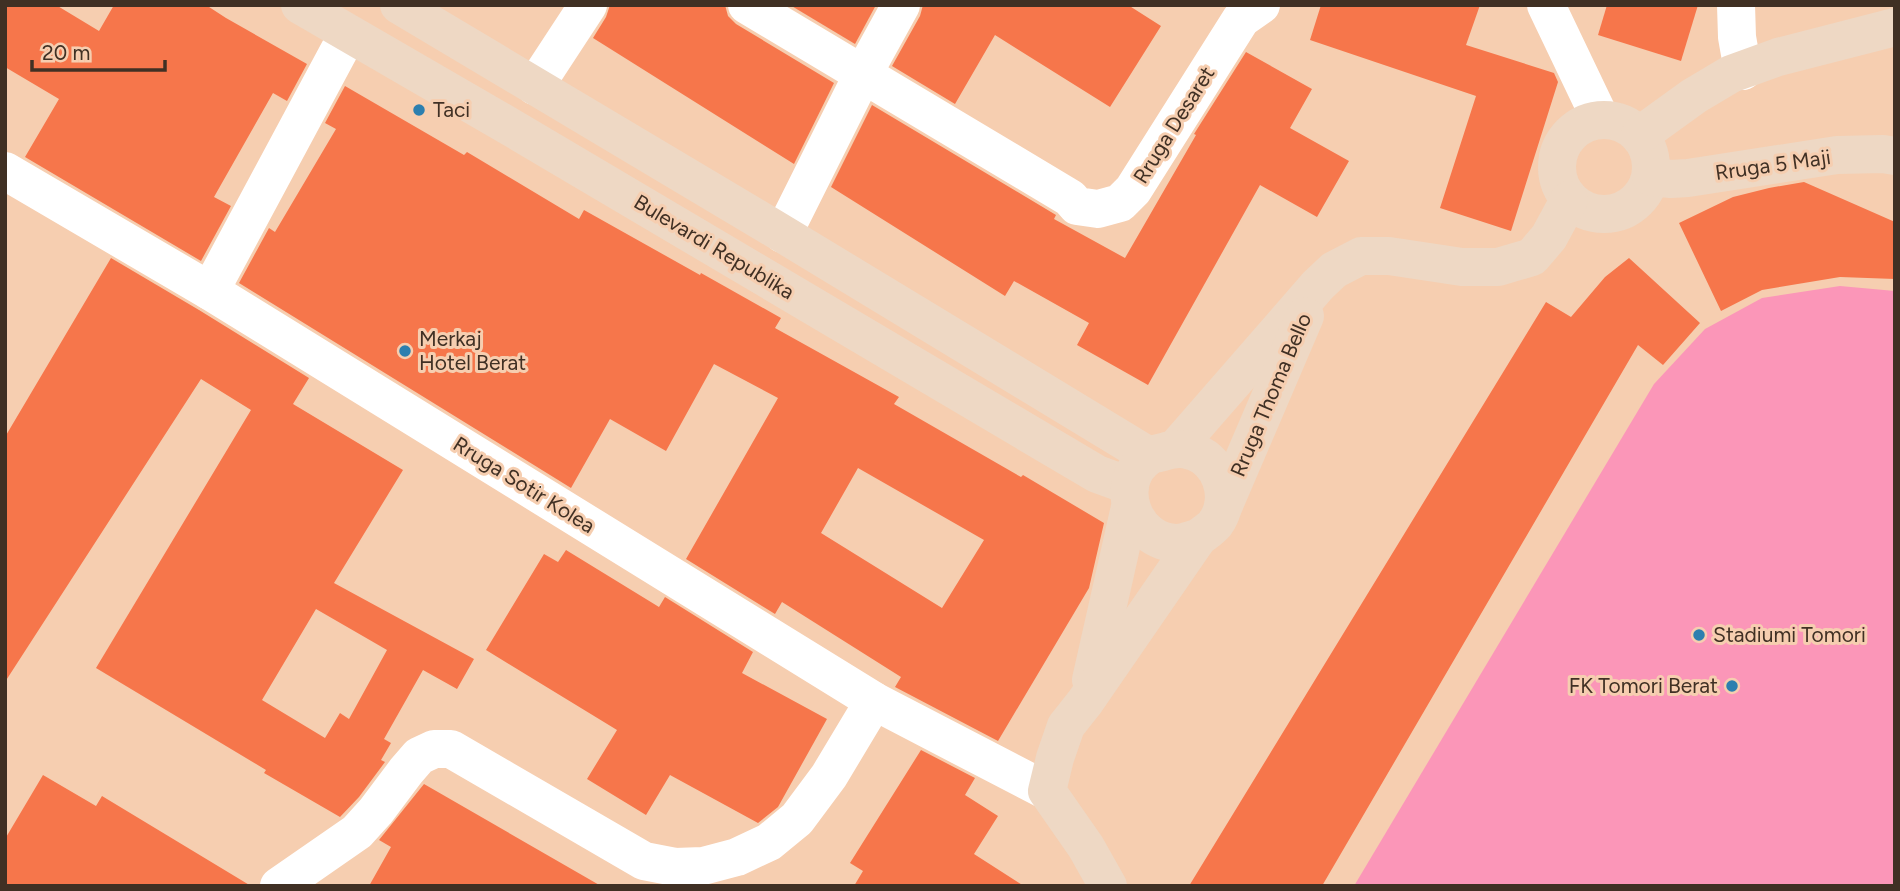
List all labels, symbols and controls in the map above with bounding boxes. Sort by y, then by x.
scale bar [32,28,164,72]
text: 20 m [42,40,90,65]
street label: Rruga Desaret [1128,62,1219,188]
place label: Taci [433,97,470,122]
marker: Taci [411,102,427,118]
street label: Rruga 5 Maji [1714,144,1832,185]
street label: Bulevardi Republika [630,189,799,304]
street label: Rruga Thoma Bello [1225,309,1316,480]
place label: Merkaj Hotel Berat [419,326,526,375]
marker: Merkaj Hotel Berat [397,343,413,359]
street label: Rruga Sotir Kolea [449,431,600,538]
place label: Stadiumi Tomori [1713,622,1866,647]
marker: Stadiumi Tomori [1691,627,1707,643]
place label: FK Tomori Berat [1569,673,1718,698]
marker: FK Tomori Berat [1724,678,1740,694]

